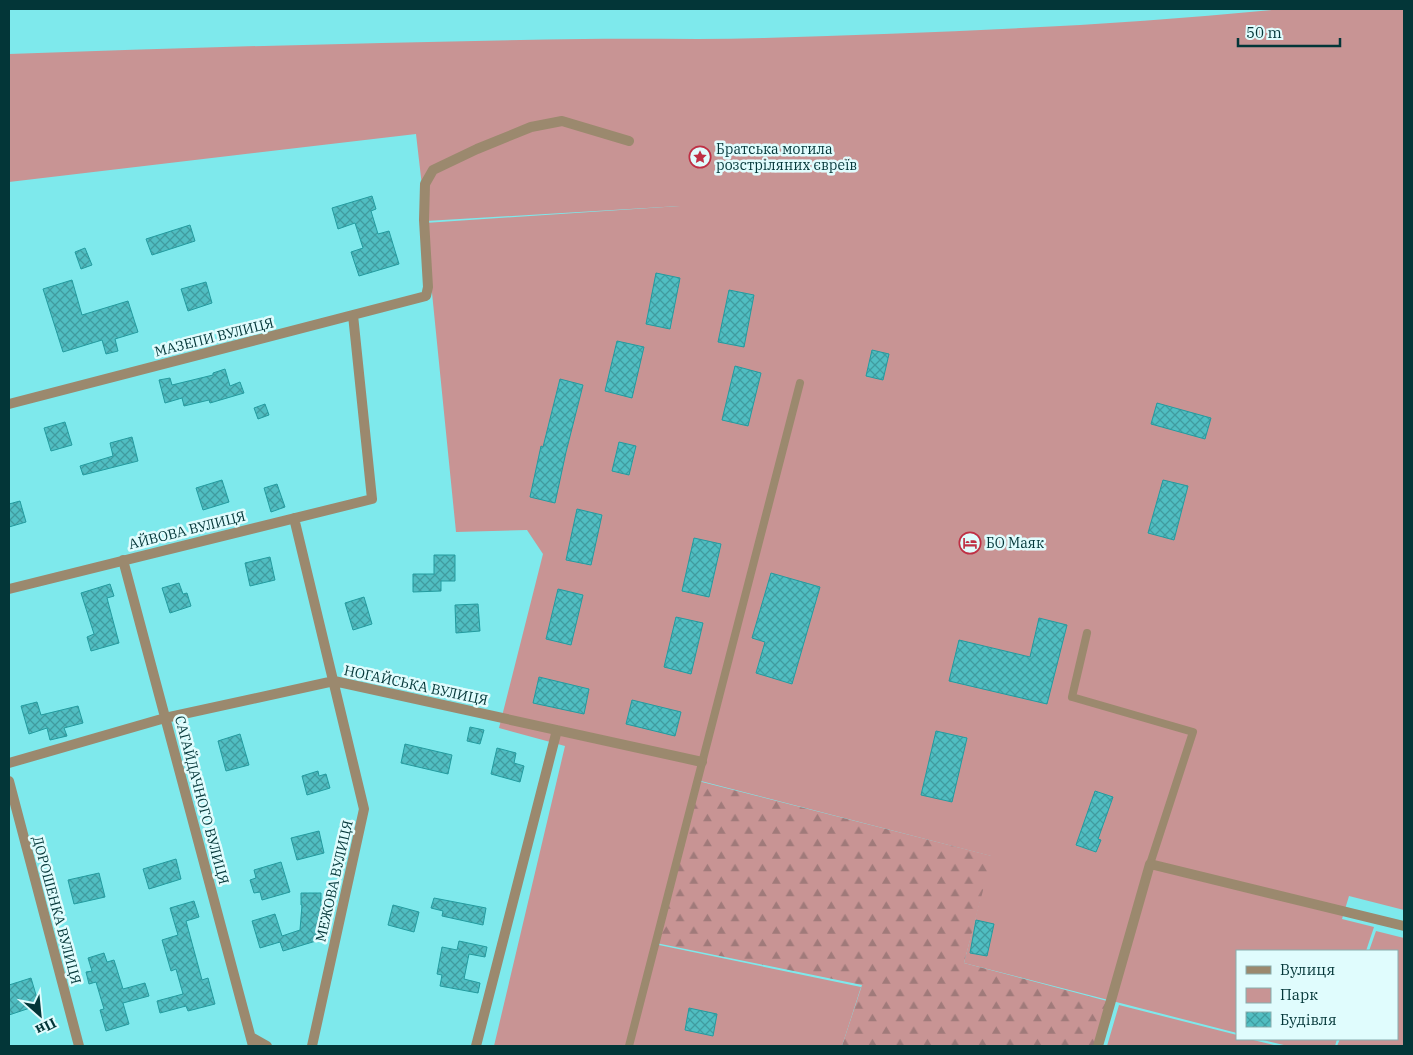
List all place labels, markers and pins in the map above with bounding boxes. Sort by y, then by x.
place label: Братська могила розстріляних євреїв [716,140,857,174]
place icon: Братська могила розстріляних євреїв [688,145,712,169]
hotel icon: БО Маяк [958,531,982,555]
place label: БО Маяк [986,534,1044,552]

